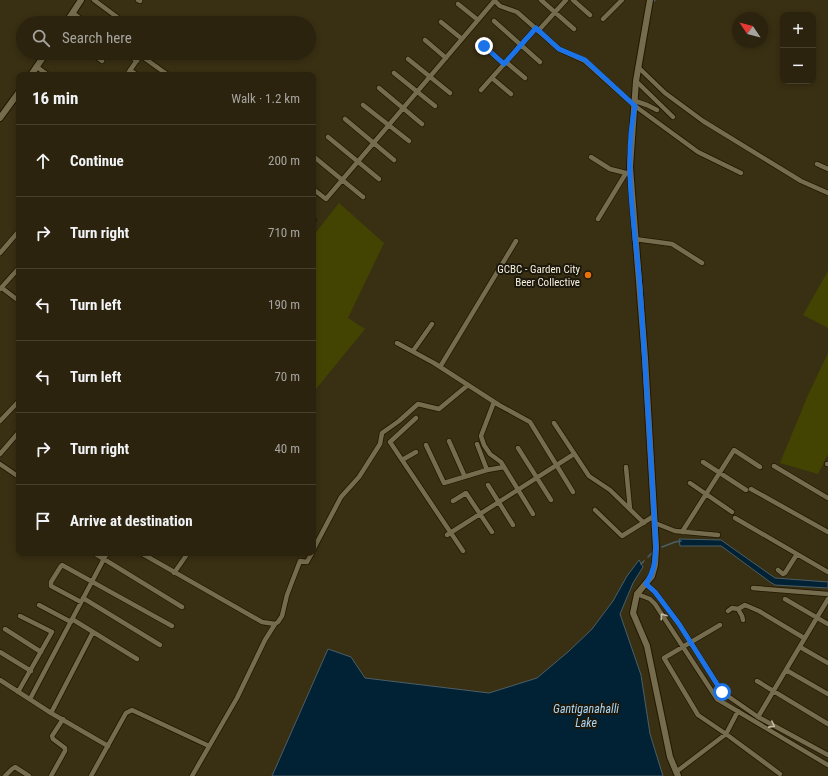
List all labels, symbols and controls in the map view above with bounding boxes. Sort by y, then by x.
north arrow [732,12,768,48]
map controls [780,12,816,84]
button: + [780,12,816,48]
search box [16,16,316,60]
icon: search [30,27,52,49]
text: Search here [62,29,132,47]
route end [475,37,493,55]
button: − [780,48,816,84]
text: 16 min [32,88,78,108]
text: Walk · 1.2 km [231,91,300,106]
icon: ahead [32,150,54,172]
text: Continue [70,152,124,170]
text: 200 m [268,153,300,168]
icon: right [32,222,54,244]
text: Turn right [70,224,129,242]
text: 710 m [268,225,300,240]
place label: GCBC - Garden City Beer Collective [497,263,580,289]
marker: GCBC - Garden City Beer Collective [583,270,593,280]
icon: left [32,294,54,316]
text: Turn left [70,296,121,314]
text: 190 m [268,297,300,312]
icon: left [32,366,54,388]
text: Turn left [70,368,121,386]
text: 70 m [274,369,300,384]
icon: right [32,438,54,460]
text: Turn right [70,440,129,458]
text: 40 m [274,441,300,456]
icon: arrive [32,510,54,532]
text: Arrive at destination [70,512,193,530]
one-way arrow [661,614,668,621]
route start [713,683,731,701]
water label: Gantiganahalli Lake [553,702,619,730]
one-way arrow [768,720,775,727]

